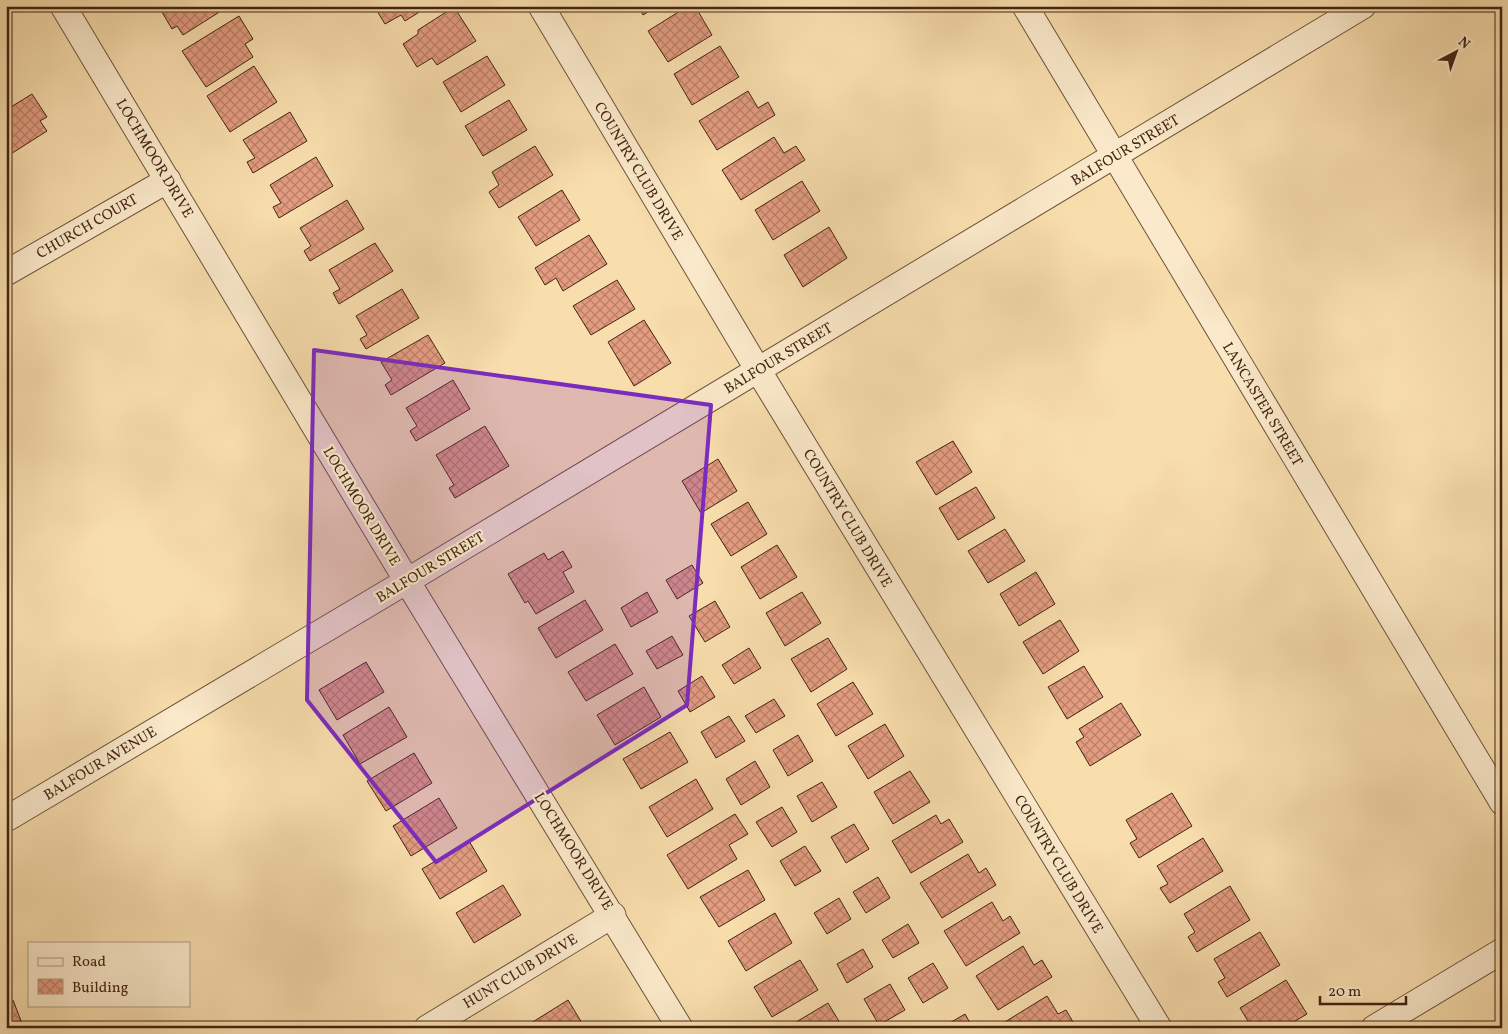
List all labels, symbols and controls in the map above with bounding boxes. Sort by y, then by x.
north arrow [1430,28,1480,78]
text: N [1453,33,1474,54]
street label: LOCHMOOR DRIVE [110,95,198,222]
street label: COUNTRY CLUB DRIVE [588,99,687,245]
street label: BALFOUR STREET [1067,110,1184,192]
street label: CHURCH COURT [33,190,143,265]
street label: BALFOUR STREET [720,318,837,400]
street label: LANCASTER STREET [1216,339,1307,471]
street label: LOCHMOOR DRIVE [317,443,405,570]
street label: COUNTRY CLUB DRIVE [797,446,896,592]
street label: BALFOUR STREET [372,527,489,609]
street label: BALFOUR AVENUE [40,722,161,806]
street label: LOCHMOOR DRIVE [528,789,618,915]
street label: COUNTRY CLUB DRIVE [1008,792,1107,938]
street label: HUNT CLUB DRIVE [459,930,582,1015]
legend [28,942,190,1006]
text: Road [72,952,106,973]
scale bar [1320,974,1407,1006]
text: Building [72,978,129,999]
text: 20 m [1328,982,1361,1003]

